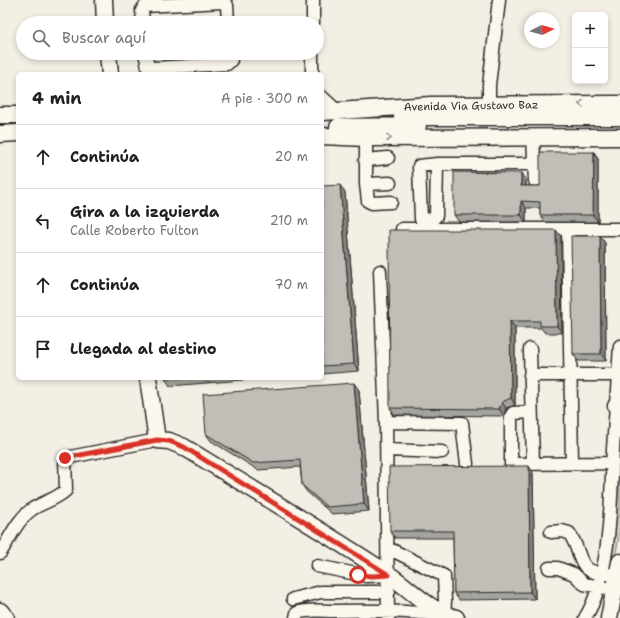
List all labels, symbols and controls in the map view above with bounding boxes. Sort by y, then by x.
north arrow [524,12,560,48]
map controls [572,12,608,84]
button: + [572,12,608,48]
search box [16,16,324,60]
icon: search [30,27,52,49]
text: Buscar aquí [62,28,146,48]
button: − [572,48,608,84]
text: 4 min [32,87,82,109]
text: A pie · 300 m [221,90,308,107]
street label: Avenida Via Gustavo Baz [404,97,538,115]
one-way arrow [578,100,584,108]
one-way arrow [386,134,392,142]
icon: ahead [32,146,54,168]
text: Continúa [70,147,139,167]
text: 20 m [275,148,308,165]
text: Gira a la izquierda [70,202,219,222]
icon: left [32,210,54,232]
text: 210 m [270,212,308,229]
text: Calle Roberto Fulton [70,222,199,239]
icon: ahead [32,274,54,296]
text: Continúa [70,275,139,295]
text: 70 m [274,276,308,293]
icon: arrive [32,338,54,360]
text: Llegada al destino [70,339,217,359]
route end [56,449,74,467]
route start [349,566,367,584]

